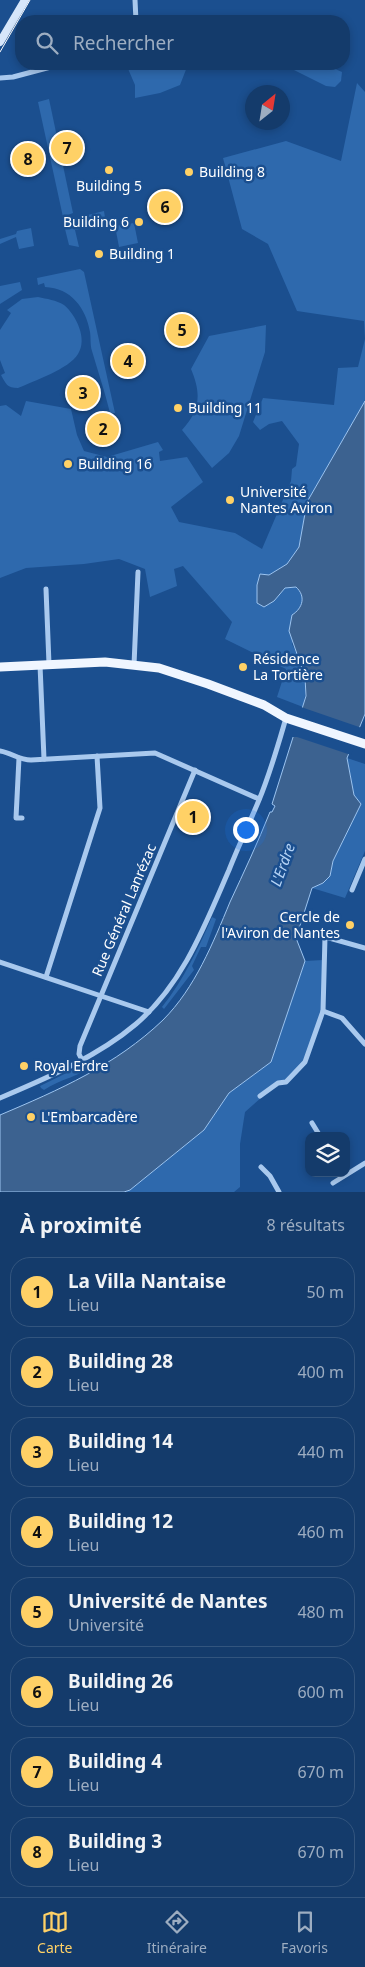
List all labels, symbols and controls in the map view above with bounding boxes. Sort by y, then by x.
search box [15,15,350,70]
icon: search [33,29,61,57]
text: Rechercher [73,30,174,56]
north arrow [245,85,290,130]
pin: 7 [51,129,83,167]
pin: 8 [12,140,44,178]
place label: Building 8 [199,162,265,181]
marker: Building 5 [103,164,115,176]
marker: Building 8 [183,166,195,178]
place label: Building 5 [76,176,142,195]
pin: 6 [149,188,181,226]
place label: Building 6 [63,212,129,231]
marker: Building 6 [133,216,145,228]
place label: Building 1 [109,244,175,263]
marker: Building 1 [93,248,105,260]
pin: 5 [166,311,198,349]
pin: 4 [112,342,144,380]
pin: 3 [67,374,99,412]
place label: Building 11 [188,398,262,417]
marker: Building 11 [172,402,184,414]
pin: 2 [87,410,119,448]
place label: Building 16 [78,454,152,473]
marker: Building 16 [62,458,74,470]
place label: Université Nantes Aviron [240,482,333,517]
marker: Université Nantes Aviron [224,494,236,506]
place label: Résidence La Tortière [253,649,323,684]
marker: Résidence La Tortière [237,661,249,673]
pin: 1 [177,798,209,836]
your location [233,817,259,843]
street label: Rue Général Lanrézac [87,840,160,979]
water label: L'Erdre [265,840,299,889]
place label: Cercle de l'Aviron de Nantes [221,907,340,942]
marker: Cercle de l'Aviron de Nantes [344,919,356,931]
place label: Royal Erdre [34,1056,109,1075]
marker: Royal Erdre [18,1060,30,1072]
place label: L'Embarcadère [41,1107,138,1126]
marker: L'Embarcadère [25,1111,37,1123]
map controls [305,1132,350,1177]
button: layers [305,1132,350,1177]
text: À proximité [20,1211,142,1239]
text: 8 résultats [267,1214,345,1236]
text: La Villa Nantaise [68,1268,226,1294]
text: 1 [32,1281,42,1303]
text: 50 m [307,1281,344,1303]
text: Lieu [68,1294,99,1316]
text: Building 28 [68,1348,173,1374]
text: 2 [32,1361,42,1383]
text: 400 m [297,1361,344,1383]
text: Lieu [68,1374,99,1396]
text: Building 14 [68,1428,173,1454]
text: 3 [32,1441,42,1463]
text: 440 m [297,1441,344,1463]
text: Lieu [68,1454,99,1476]
text: Building 12 [68,1508,173,1534]
text: 4 [32,1521,42,1543]
text: 460 m [297,1521,344,1543]
text: Lieu [68,1534,99,1556]
text: Université de Nantes [68,1588,267,1614]
text: 5 [32,1601,42,1623]
text: 480 m [297,1601,344,1623]
text: Université [68,1614,144,1636]
text: Building 26 [68,1668,173,1694]
text: 6 [32,1681,42,1703]
text: 600 m [297,1681,344,1703]
text: Lieu [68,1694,99,1716]
text: Building 4 [68,1748,162,1774]
text: 7 [32,1761,42,1783]
text: 670 m [297,1761,344,1783]
text: Lieu [68,1774,99,1796]
text: Building 3 [68,1828,162,1854]
text: 8 [32,1841,42,1863]
text: 670 m [297,1841,344,1863]
text: Lieu [68,1854,99,1876]
tab: Carte [37,1908,73,1957]
tab: Itinéraire [147,1908,207,1957]
tab: Favoris [281,1908,328,1957]

